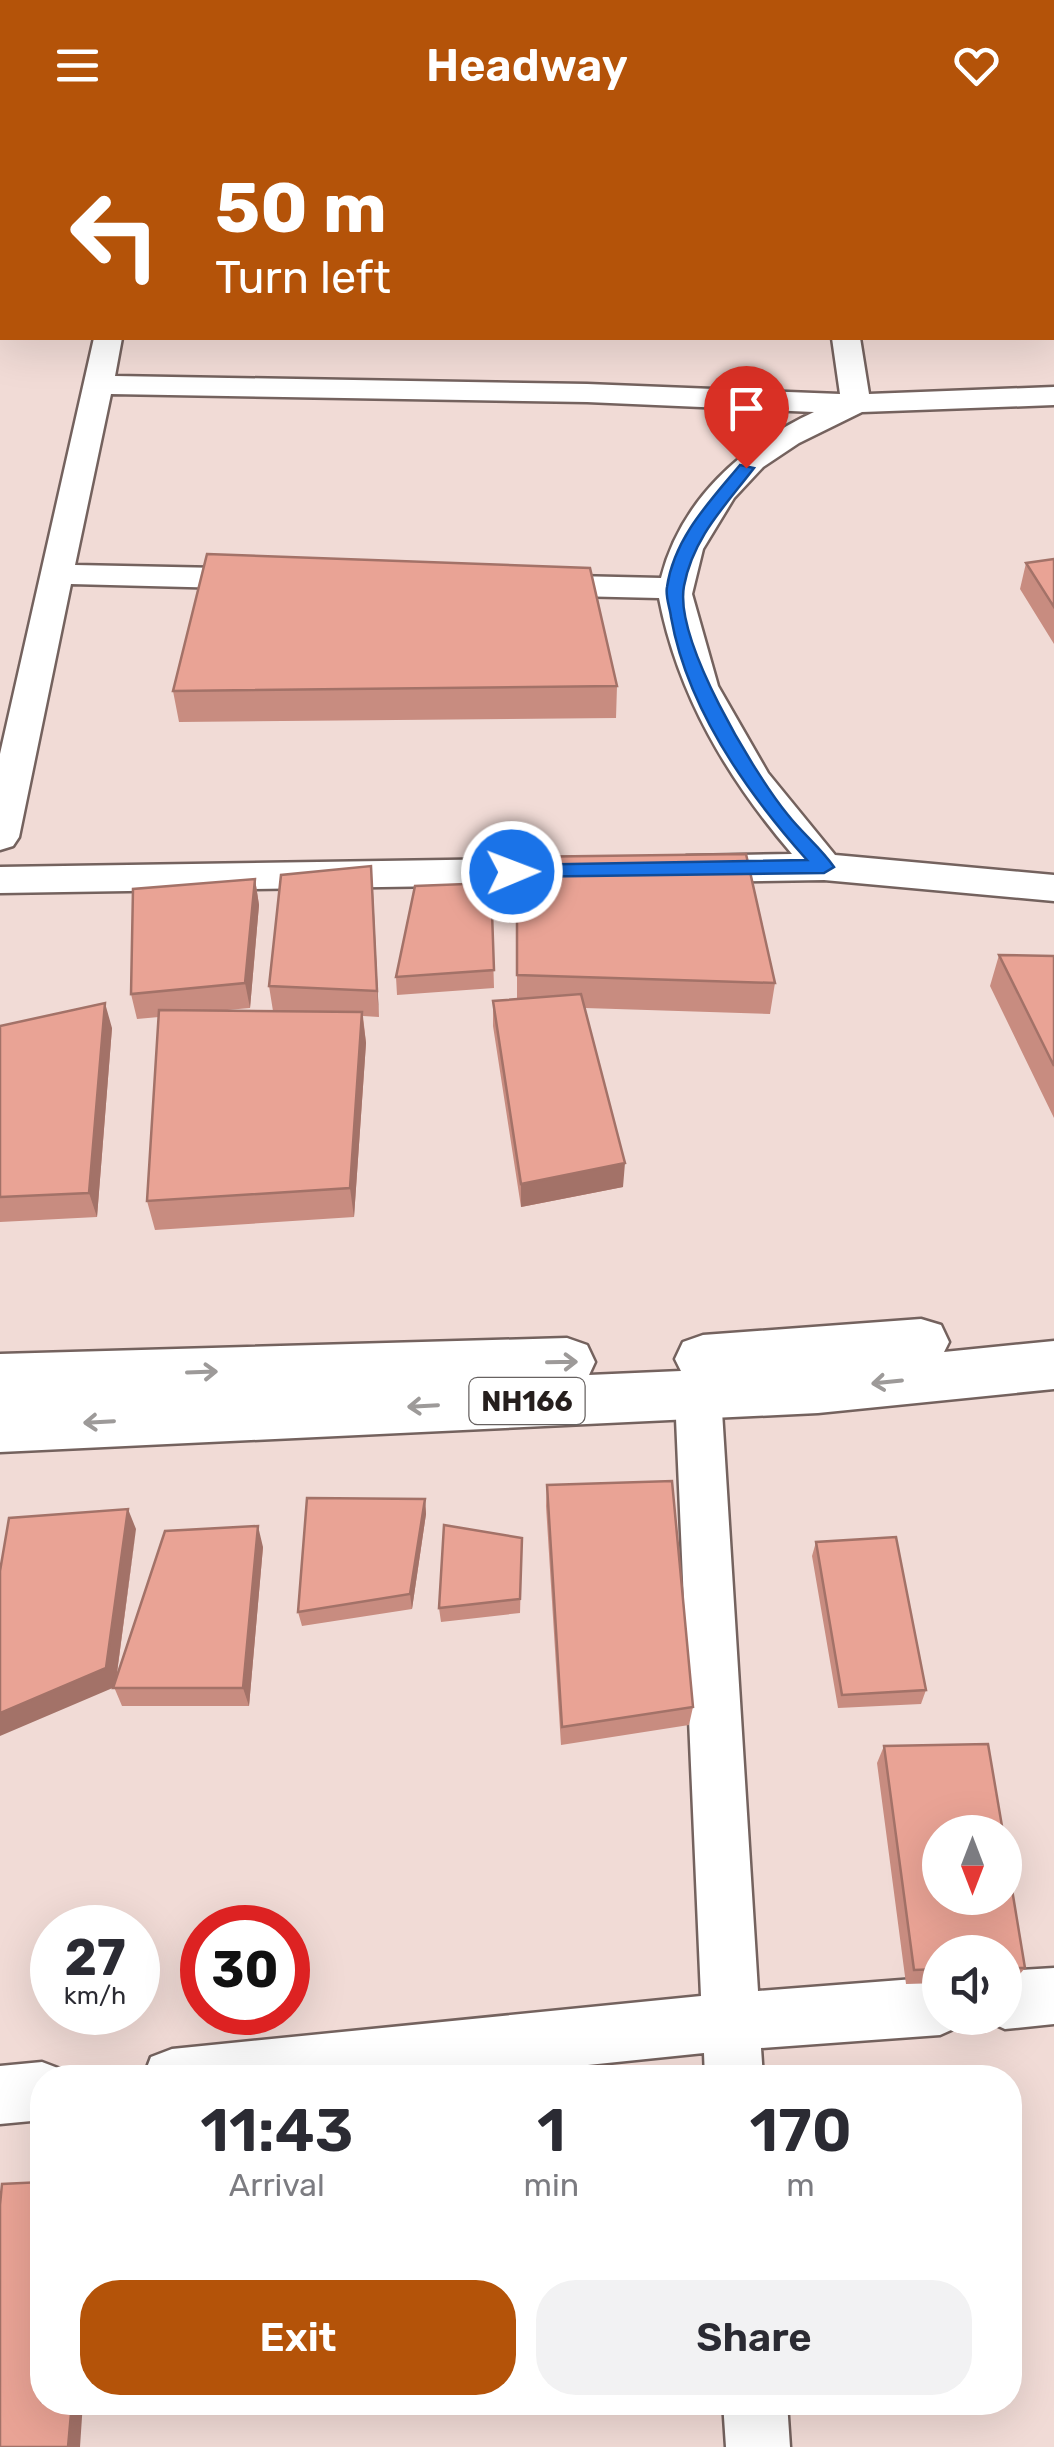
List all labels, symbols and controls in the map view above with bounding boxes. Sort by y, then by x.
icon: menu [50,38,105,93]
icon: heart [949,38,1004,93]
text: Headway [426,39,628,92]
text: 50 m [215,167,387,250]
icon: left [50,170,180,300]
text: Turn left [215,251,391,304]
pin [704,366,789,469]
icon: arrive [719,381,774,436]
position arrow [460,820,564,924]
one-way arrow [546,1353,578,1372]
one-way arrow [186,1363,218,1382]
one-way arrow [872,1373,904,1392]
road number: NH166 [470,1378,584,1424]
one-way arrow [408,1397,440,1416]
one-way arrow [83,1413,115,1432]
north arrow [922,1815,1022,1915]
map controls [922,1815,1022,2035]
speed limit sign: 30 [180,1905,310,2035]
text: 27 [64,1928,126,1988]
button: sound [922,1935,1022,2035]
text: km/h [64,1981,126,2010]
text: 11:43 [200,2095,353,2166]
text: 1 [537,2095,566,2166]
text: 170 [749,2095,852,2166]
text: Arrival [229,2166,325,2204]
text: min [524,2166,579,2204]
text: m [786,2166,815,2204]
button: Exit [80,2280,516,2395]
button: Share [536,2280,972,2395]

